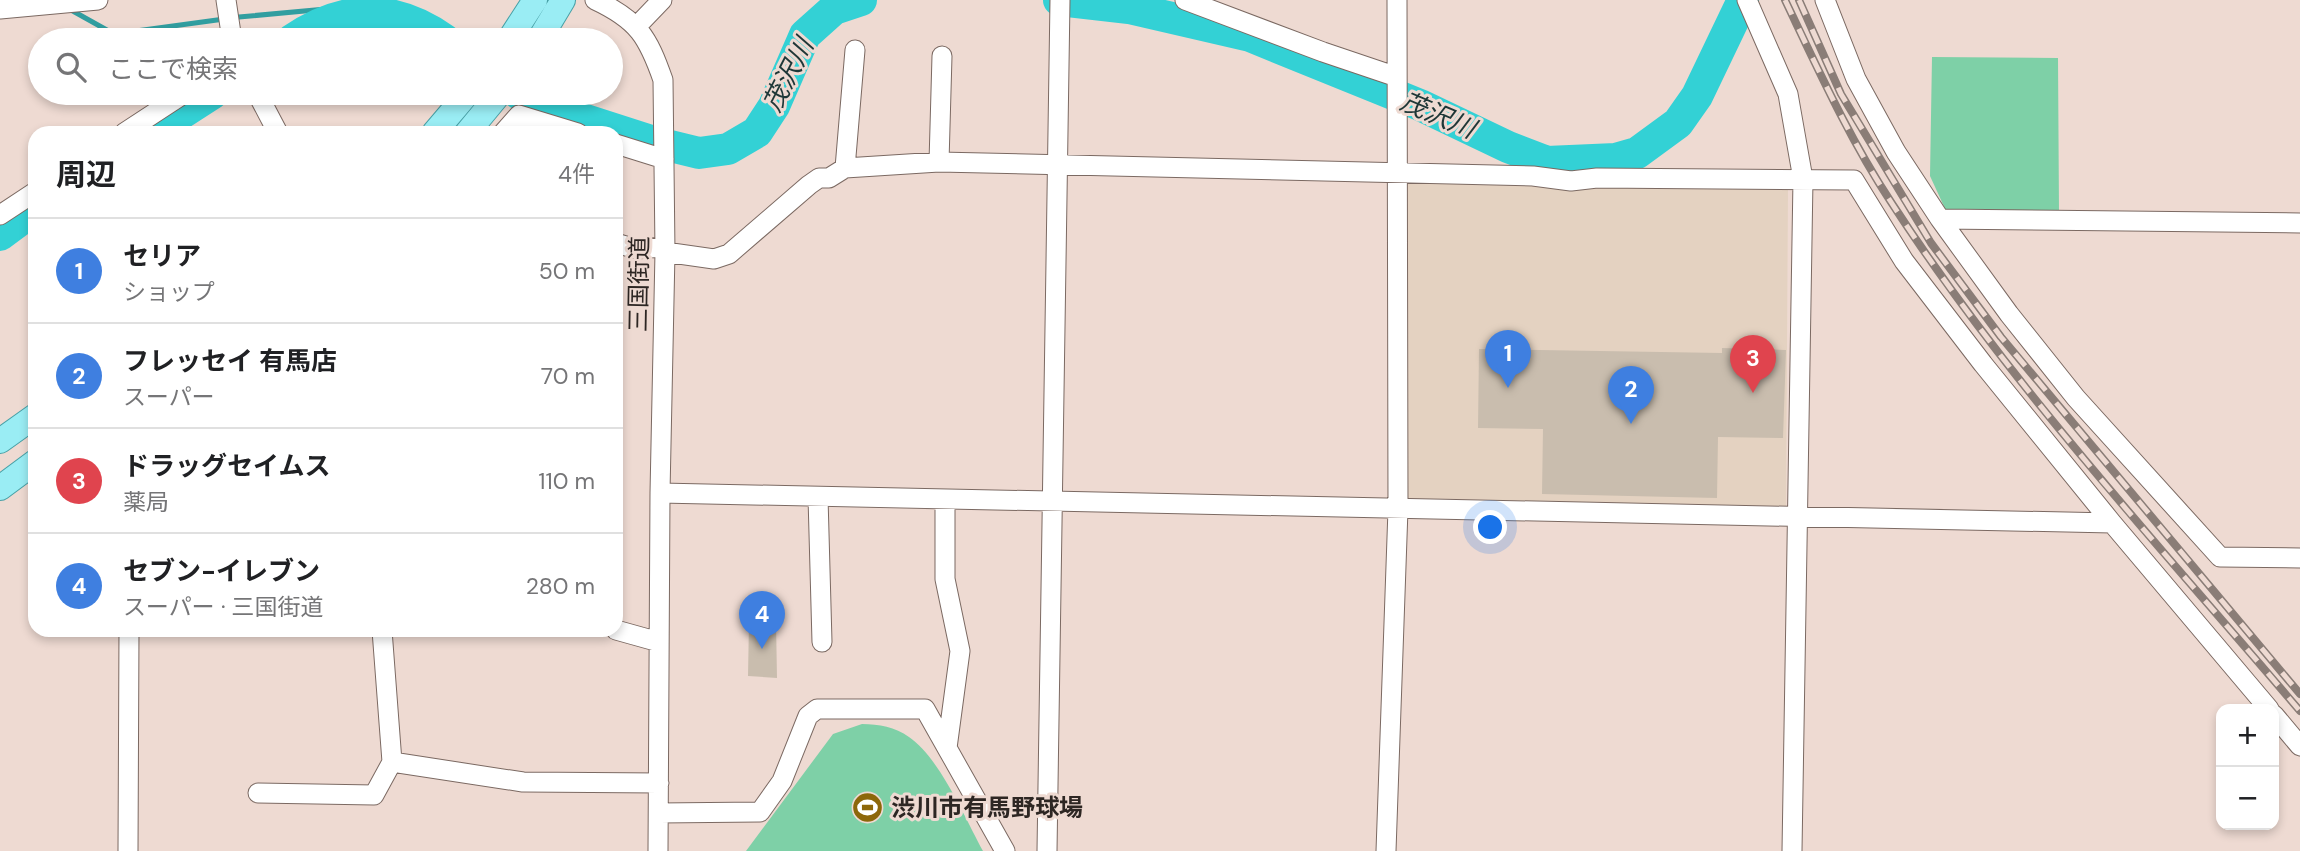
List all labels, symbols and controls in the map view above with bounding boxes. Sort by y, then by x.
search box [28,28,623,105]
water label: 茂沢川 [755,30,822,117]
icon: search [52,48,90,86]
text: ここで検索 [108,52,238,86]
water label: 茂沢川 [1395,84,1483,147]
text: 周辺 [56,155,116,194]
text: 4件 [558,159,595,189]
street label: 三国街道 [622,236,655,332]
text: セリア [123,239,201,273]
text: 1 [75,256,83,286]
text: 50 m [539,256,595,286]
text: ショップ [123,277,215,307]
pin: 1 [1485,330,1531,388]
pin: 3 [1730,335,1776,393]
text: フレッセイ 有馬店 [123,344,337,378]
text: 2 [72,361,86,391]
text: 70 m [541,361,595,391]
pin: 2 [1608,366,1654,424]
text: スーパー [123,382,215,412]
text: ドラッグセイムス [123,449,330,483]
text: 3 [72,466,86,496]
text: 110 m [538,466,595,496]
text: 薬局 [123,487,169,517]
your location [1473,510,1507,544]
text: セブン-イレブン [123,554,320,588]
text: 4 [72,571,86,601]
text: 280 m [526,571,595,601]
pin: 4 [739,591,785,649]
text: スーパー · 三国街道 [123,592,324,622]
map controls [2216,704,2279,830]
button: + [2216,704,2279,767]
button: − [2216,767,2279,830]
sports icon: 渋川市有馬野球場 [851,791,885,825]
place label: 渋川市有馬野球場 [891,792,1083,823]

